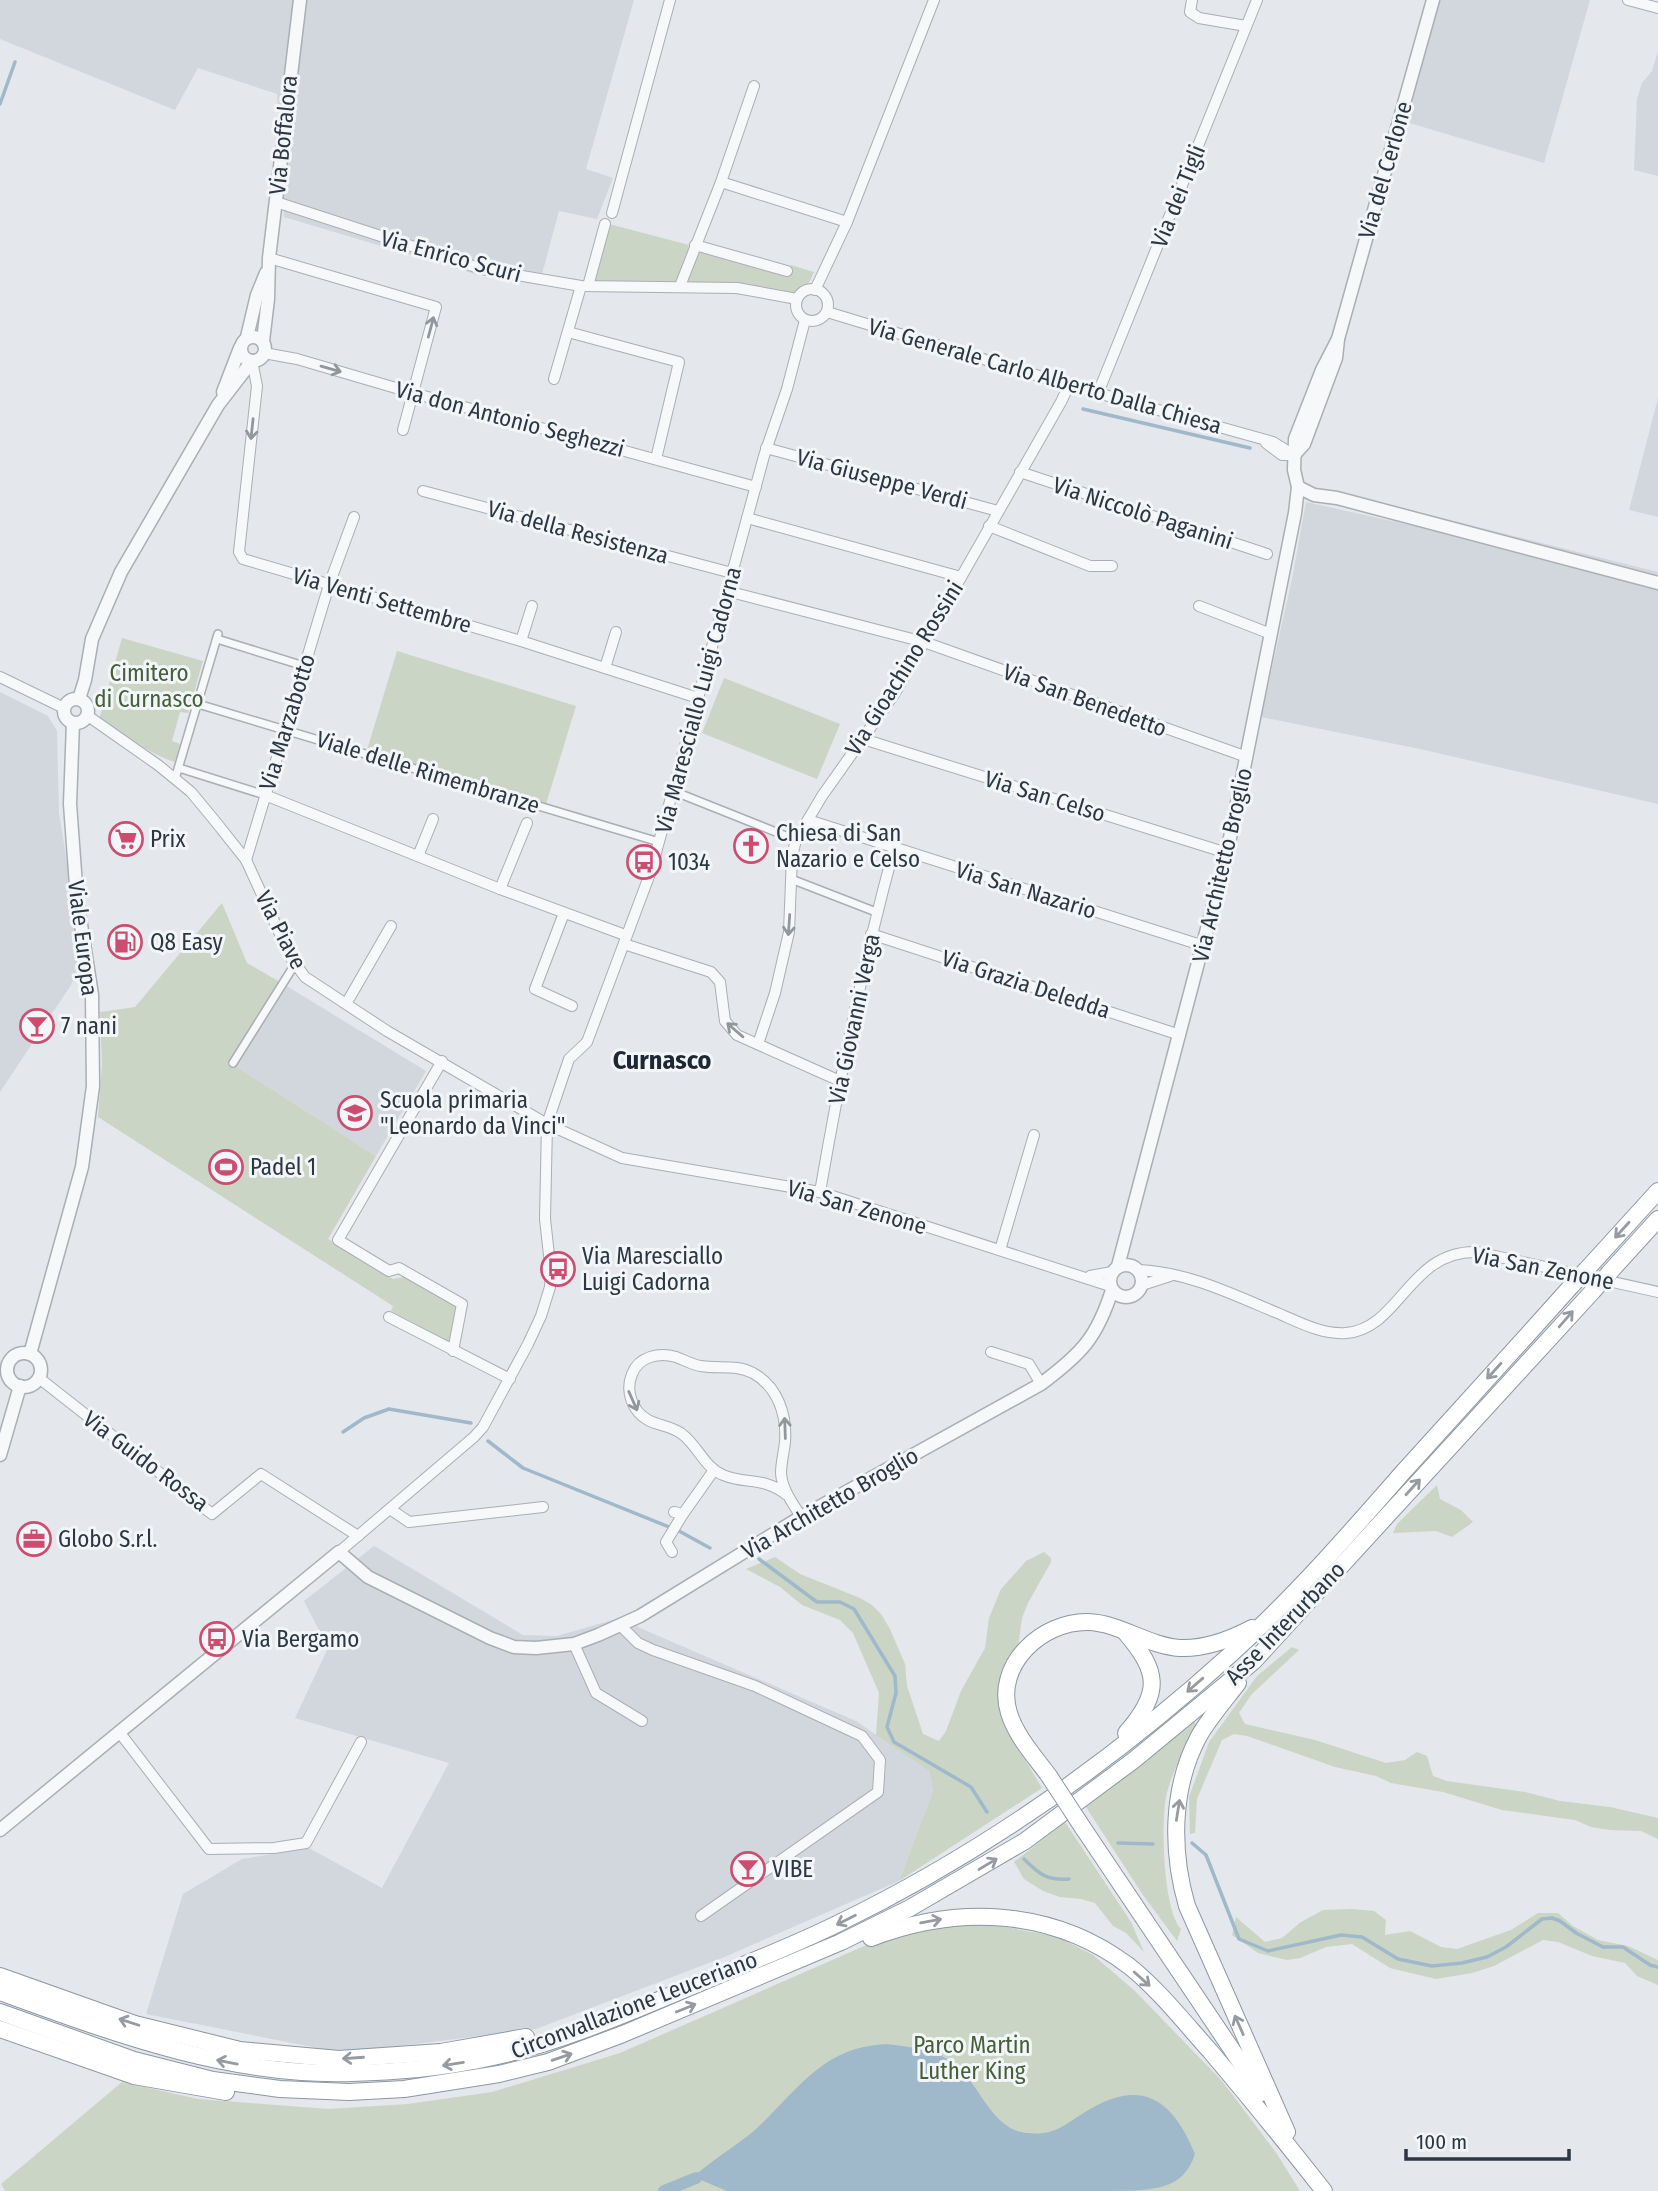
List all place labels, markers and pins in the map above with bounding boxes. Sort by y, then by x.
place label: Chiesa di San Nazario e Celso [776,819,920,873]
supermarket icon: Prix [107,820,145,858]
place label: Prix [150,825,185,853]
church icon: Chiesa di San Nazario e Celso [732,827,770,865]
bus stop icon: 1034 [625,843,663,881]
place label: 1034 [668,848,710,876]
fuel station icon: Q8 Easy [106,923,144,961]
place label: Q8 Easy [150,928,223,956]
bar icon: 7 nani [18,1007,56,1045]
place label: 7 nani [61,1012,117,1040]
place label: Scuola primaria "Leonardo da Vinci" [380,1086,565,1140]
school or university icon: Scuola primaria "Leonardo da Vinci" [336,1094,374,1132]
sports icon: Padel 1 [207,1148,245,1186]
place label: Padel 1 [250,1153,316,1181]
place label: Via Maresciallo Luigi Cadorna [582,1242,723,1296]
bus stop icon: Via Maresciallo Luigi Cadorna [539,1250,577,1288]
office icon: Globo S.r.l. [15,1520,53,1558]
place label: Globo S.r.l. [58,1525,157,1553]
bus stop icon: Via Bergamo [198,1620,236,1658]
place label: Via Bergamo [242,1625,359,1653]
bar icon: VIBE [729,1850,767,1888]
place label: VIBE [772,1855,813,1883]

